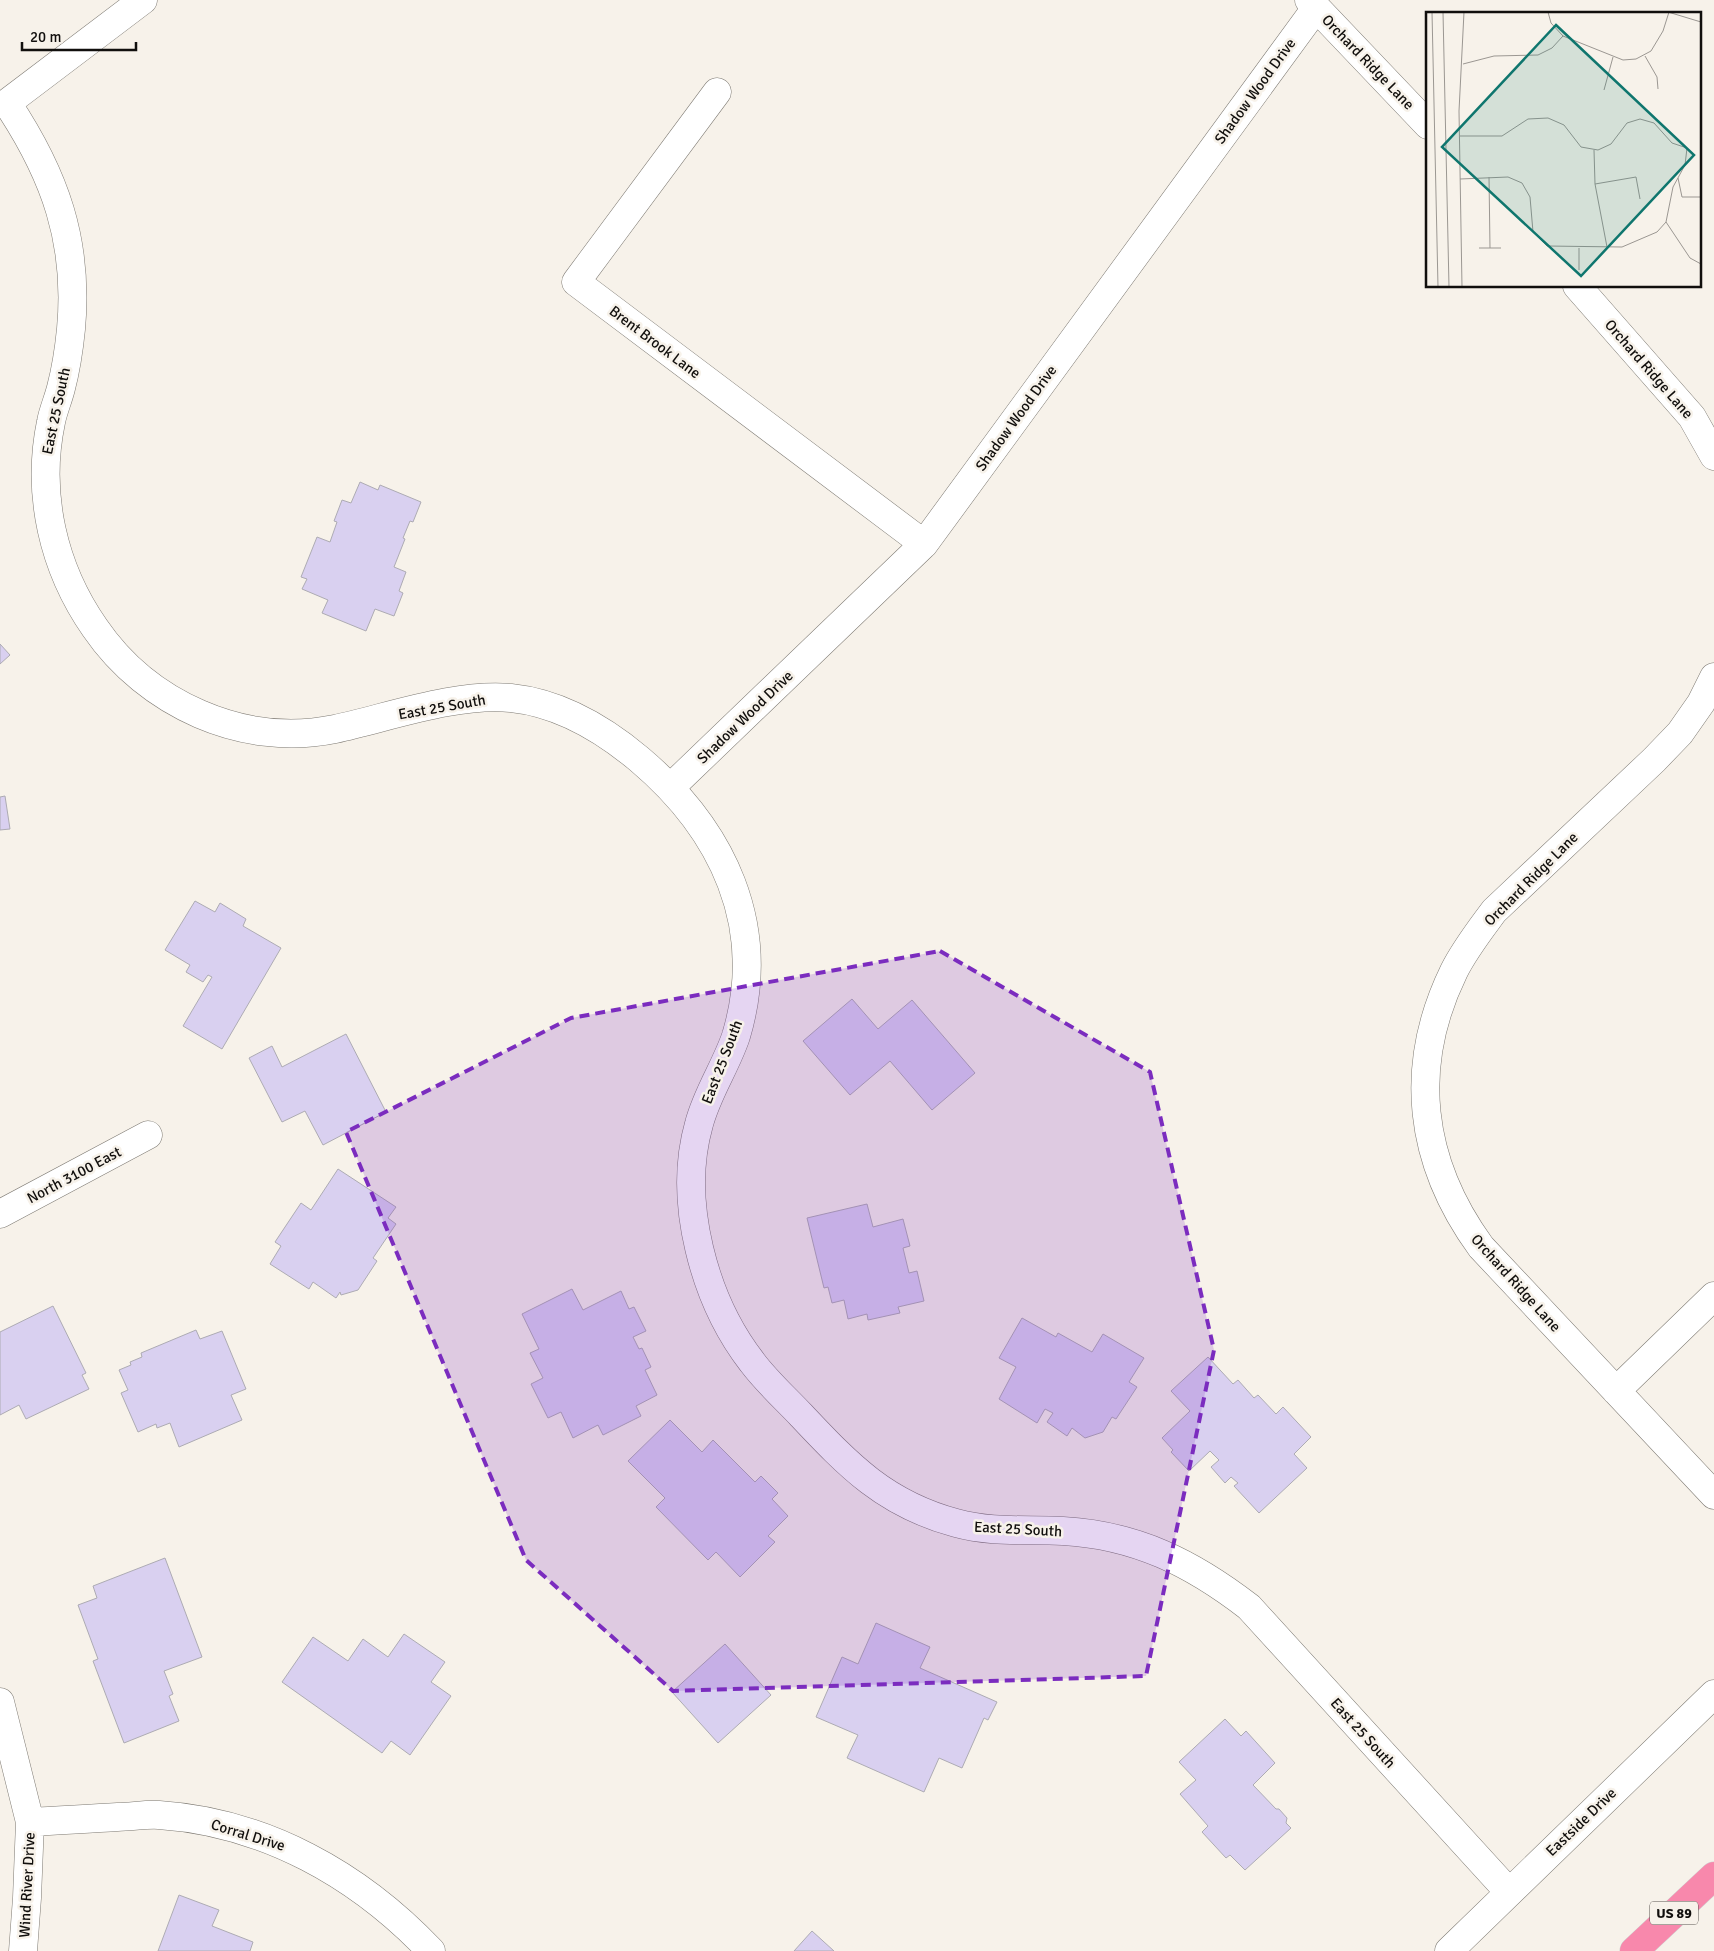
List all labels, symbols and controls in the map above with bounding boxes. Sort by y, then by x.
street label: Orchard Ridge Lane [1318,11,1418,113]
inset map [1426,12,1702,288]
scale bar [22,20,136,52]
text: 20 m [30,28,61,46]
street label: Shadow Wood Drive [1211,35,1299,147]
street label: Brent Brook Lane [606,302,704,382]
street label: Orchard Ridge Lane [1601,316,1697,422]
street label: Shadow Wood Drive [972,362,1060,474]
street label: East 25 South [38,366,74,456]
street label: Shadow Wood Drive [693,667,797,767]
street label: East 25 South [397,690,487,724]
street label: Orchard Ridge Lane [1480,828,1582,930]
street label: East 25 South [698,1018,746,1106]
street label: North 3100 East [24,1143,124,1207]
street label: Orchard Ridge Lane [1467,1230,1565,1336]
street label: East 25 South [973,1518,1063,1540]
street label: East 25 South [1327,1694,1399,1772]
street label: Eastside Drive [1542,1784,1620,1860]
street label: Corral Drive [209,1815,287,1855]
street label: Wind River Drive [15,1832,39,1938]
road number: US 89 [1650,1902,1698,1925]

